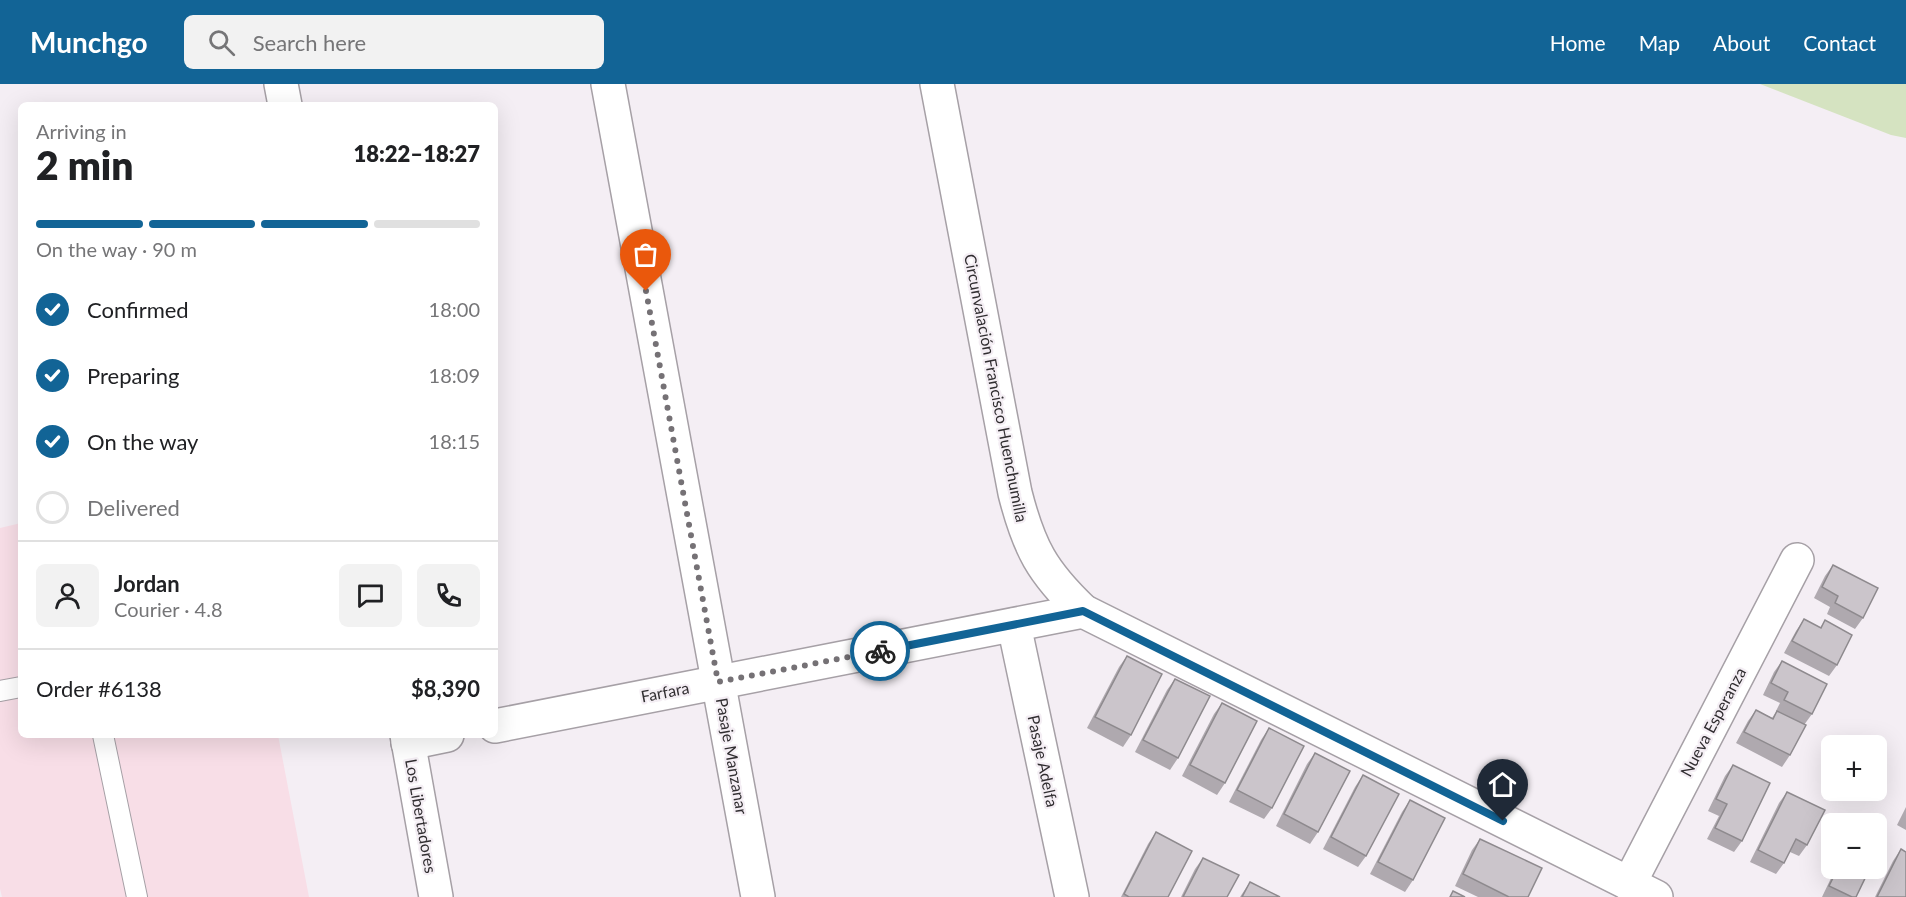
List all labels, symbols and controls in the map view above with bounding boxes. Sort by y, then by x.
search box [184,15,604,69]
text: Munchgo [30,25,148,59]
icon: search [205,26,238,59]
text: Search here [253,29,366,56]
text: Home [1550,30,1606,55]
text: Map [1639,30,1680,55]
text: About [1713,30,1770,55]
text: Contact [1803,30,1876,55]
text: Arriving in [36,119,127,143]
text: 18:22–18:27 [354,140,480,167]
text: 2 min [36,142,133,188]
pin [620,229,671,291]
text: On the way · 90 m [36,237,197,261]
icon: bag [629,238,662,271]
street label: Circunvalación Francisco Huenchumilla [961,252,1032,524]
icon: check [36,293,69,326]
text: Confirmed [87,296,189,323]
text: 18:00 [429,297,480,321]
icon: check [36,359,69,392]
text: Preparing [87,362,179,389]
text: 18:09 [429,363,480,387]
icon: check [36,425,69,458]
text: On the way [87,428,198,455]
text: 18:15 [429,429,480,453]
text: Delivered [87,494,180,521]
button: person [36,564,99,627]
button: chat [339,564,402,627]
button: phone [417,564,480,627]
text: Jordan [114,570,180,597]
text: Courier · 4.8 [114,597,223,621]
courier [850,621,910,681]
icon: bike [864,635,897,668]
street label: Nueva Esperanza [1676,664,1749,779]
text: Order #6138 [36,675,162,702]
text: $8,390 [411,675,480,702]
street label: Farfara [639,678,691,705]
street label: Pasaje Manzanar [713,696,752,816]
street label: Pasaje Adelfa [1024,713,1062,809]
map controls [1821,735,1887,879]
button: + [1821,735,1887,801]
street label: Los Libertadores [402,757,441,875]
pin [1477,759,1528,821]
icon: home [1486,768,1519,801]
button: − [1821,813,1887,879]

